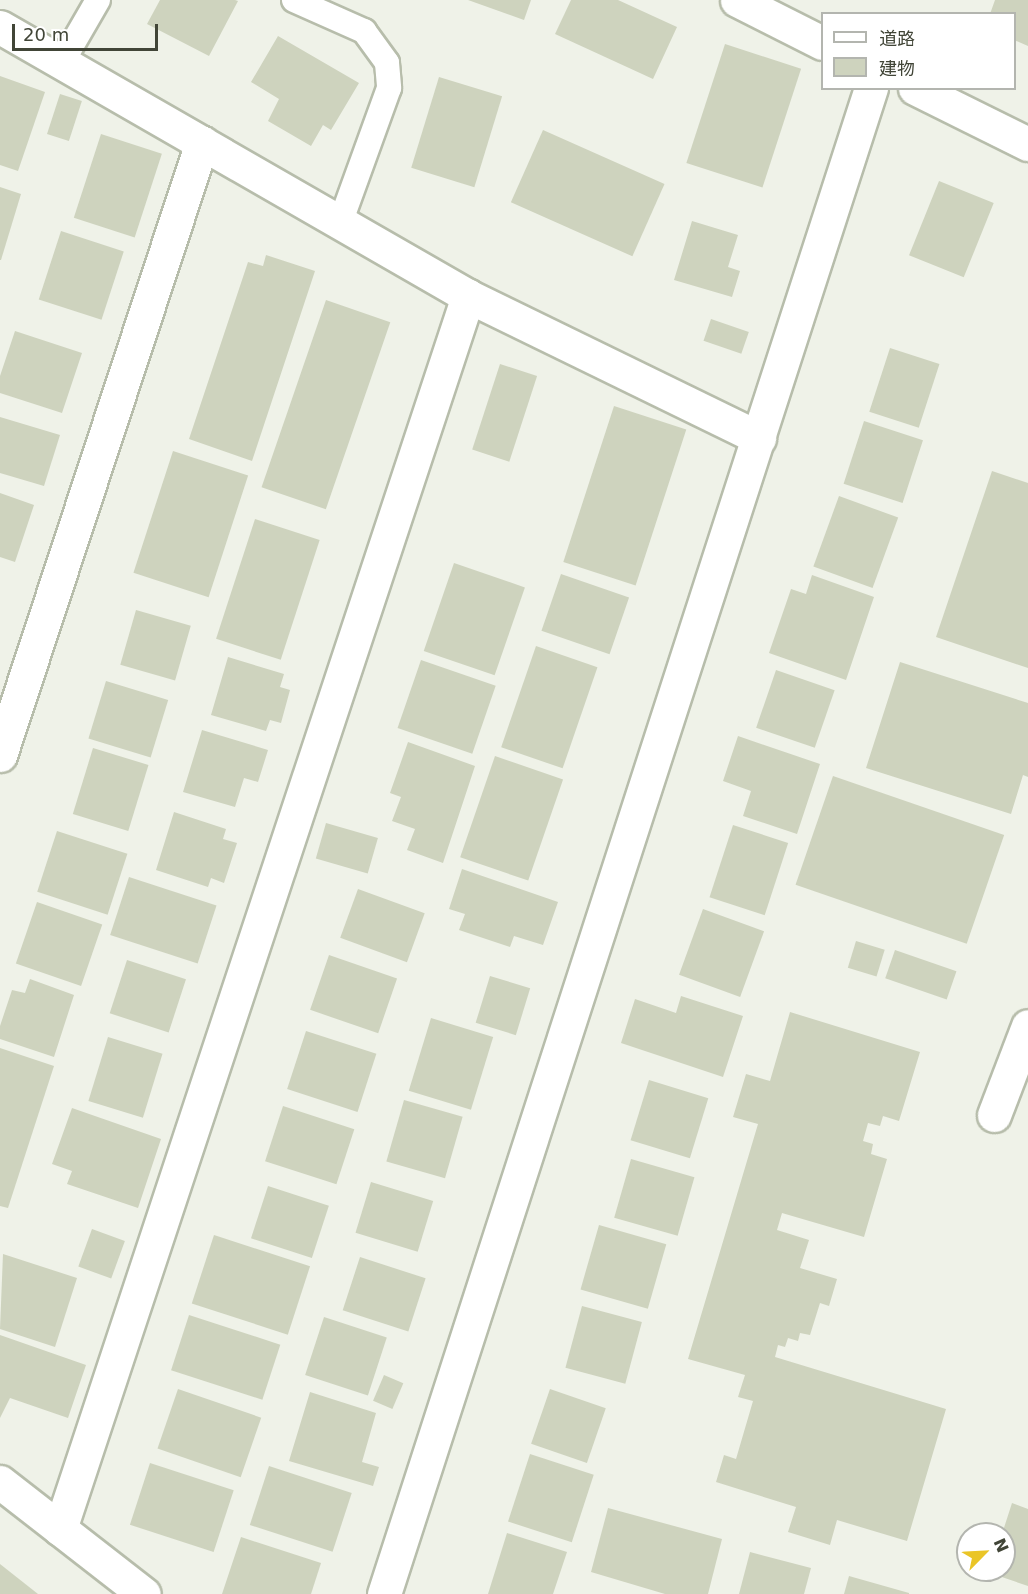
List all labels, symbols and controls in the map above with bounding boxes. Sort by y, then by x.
scale bar [15,12,160,50]
legend [821,12,1016,90]
text: 20 m [23,24,69,45]
text: 道路 [879,28,915,49]
text: 建物 [879,58,915,79]
north arrow [956,1522,1016,1582]
text: N [990,1535,1012,1555]

